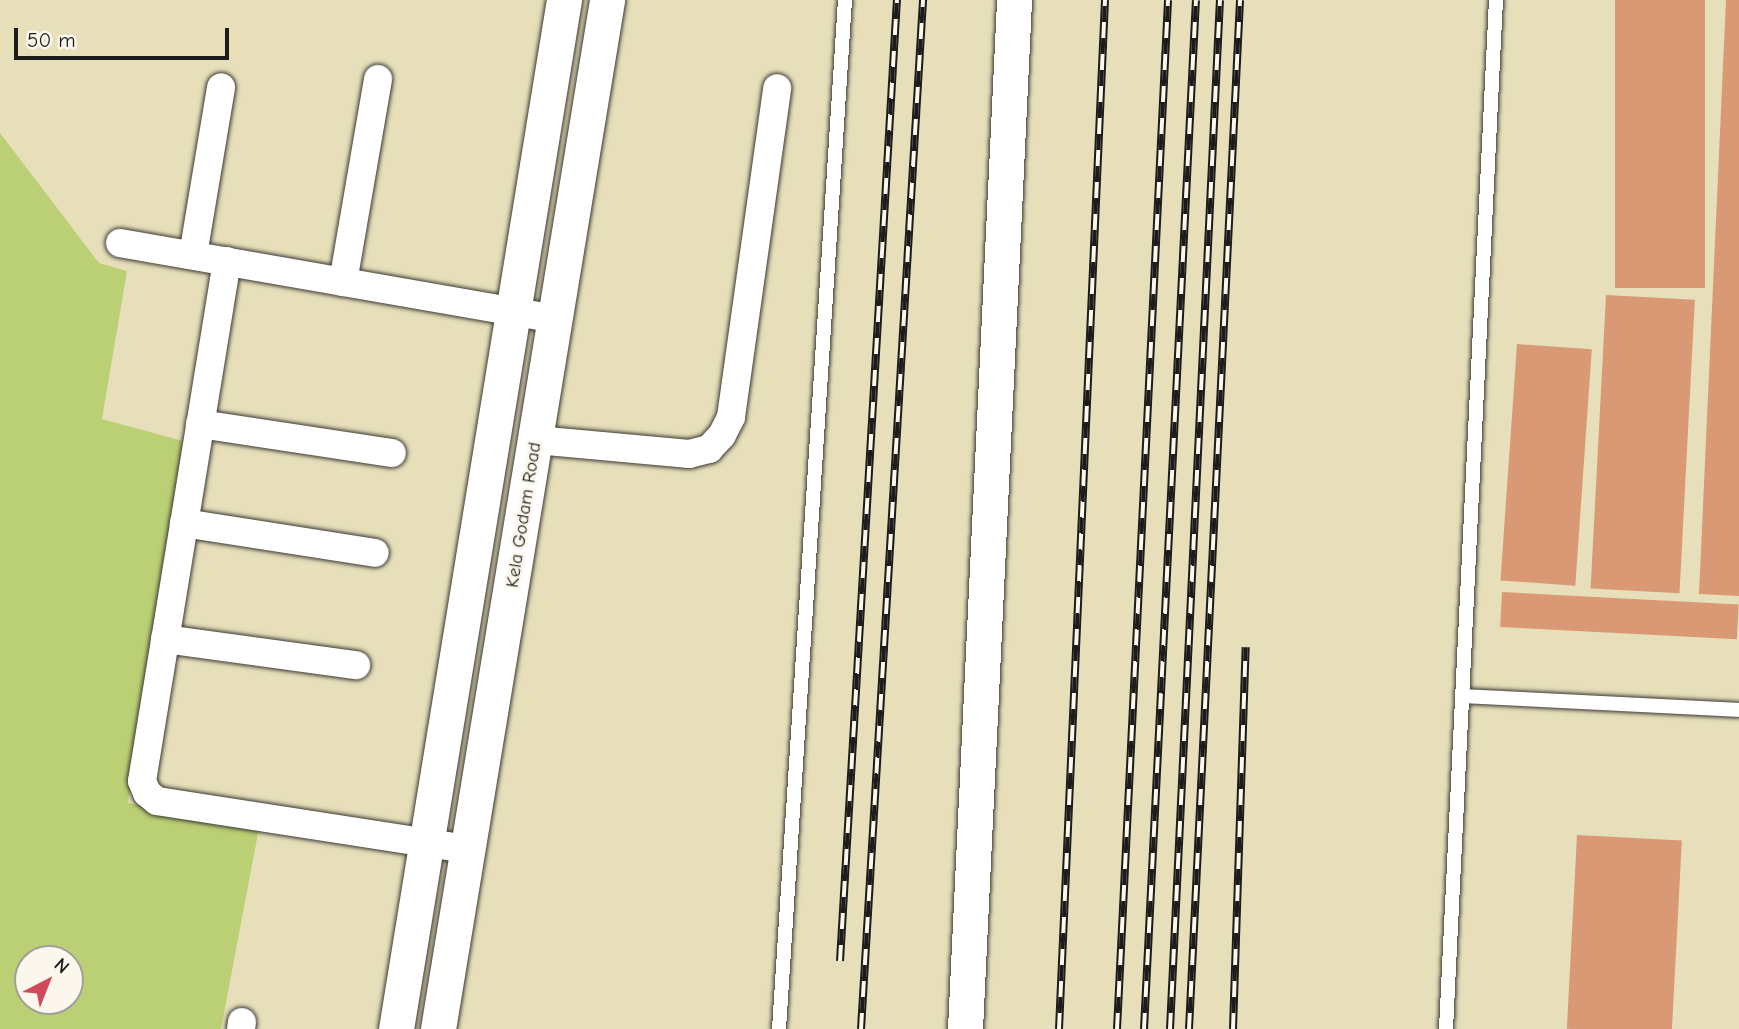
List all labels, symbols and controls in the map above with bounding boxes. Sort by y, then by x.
scale bar [18,14,233,58]
text: 50 m [27,28,76,52]
street label: Kela Godam Road [501,441,547,589]
north arrow [14,945,84,1015]
text: N [50,954,74,978]

